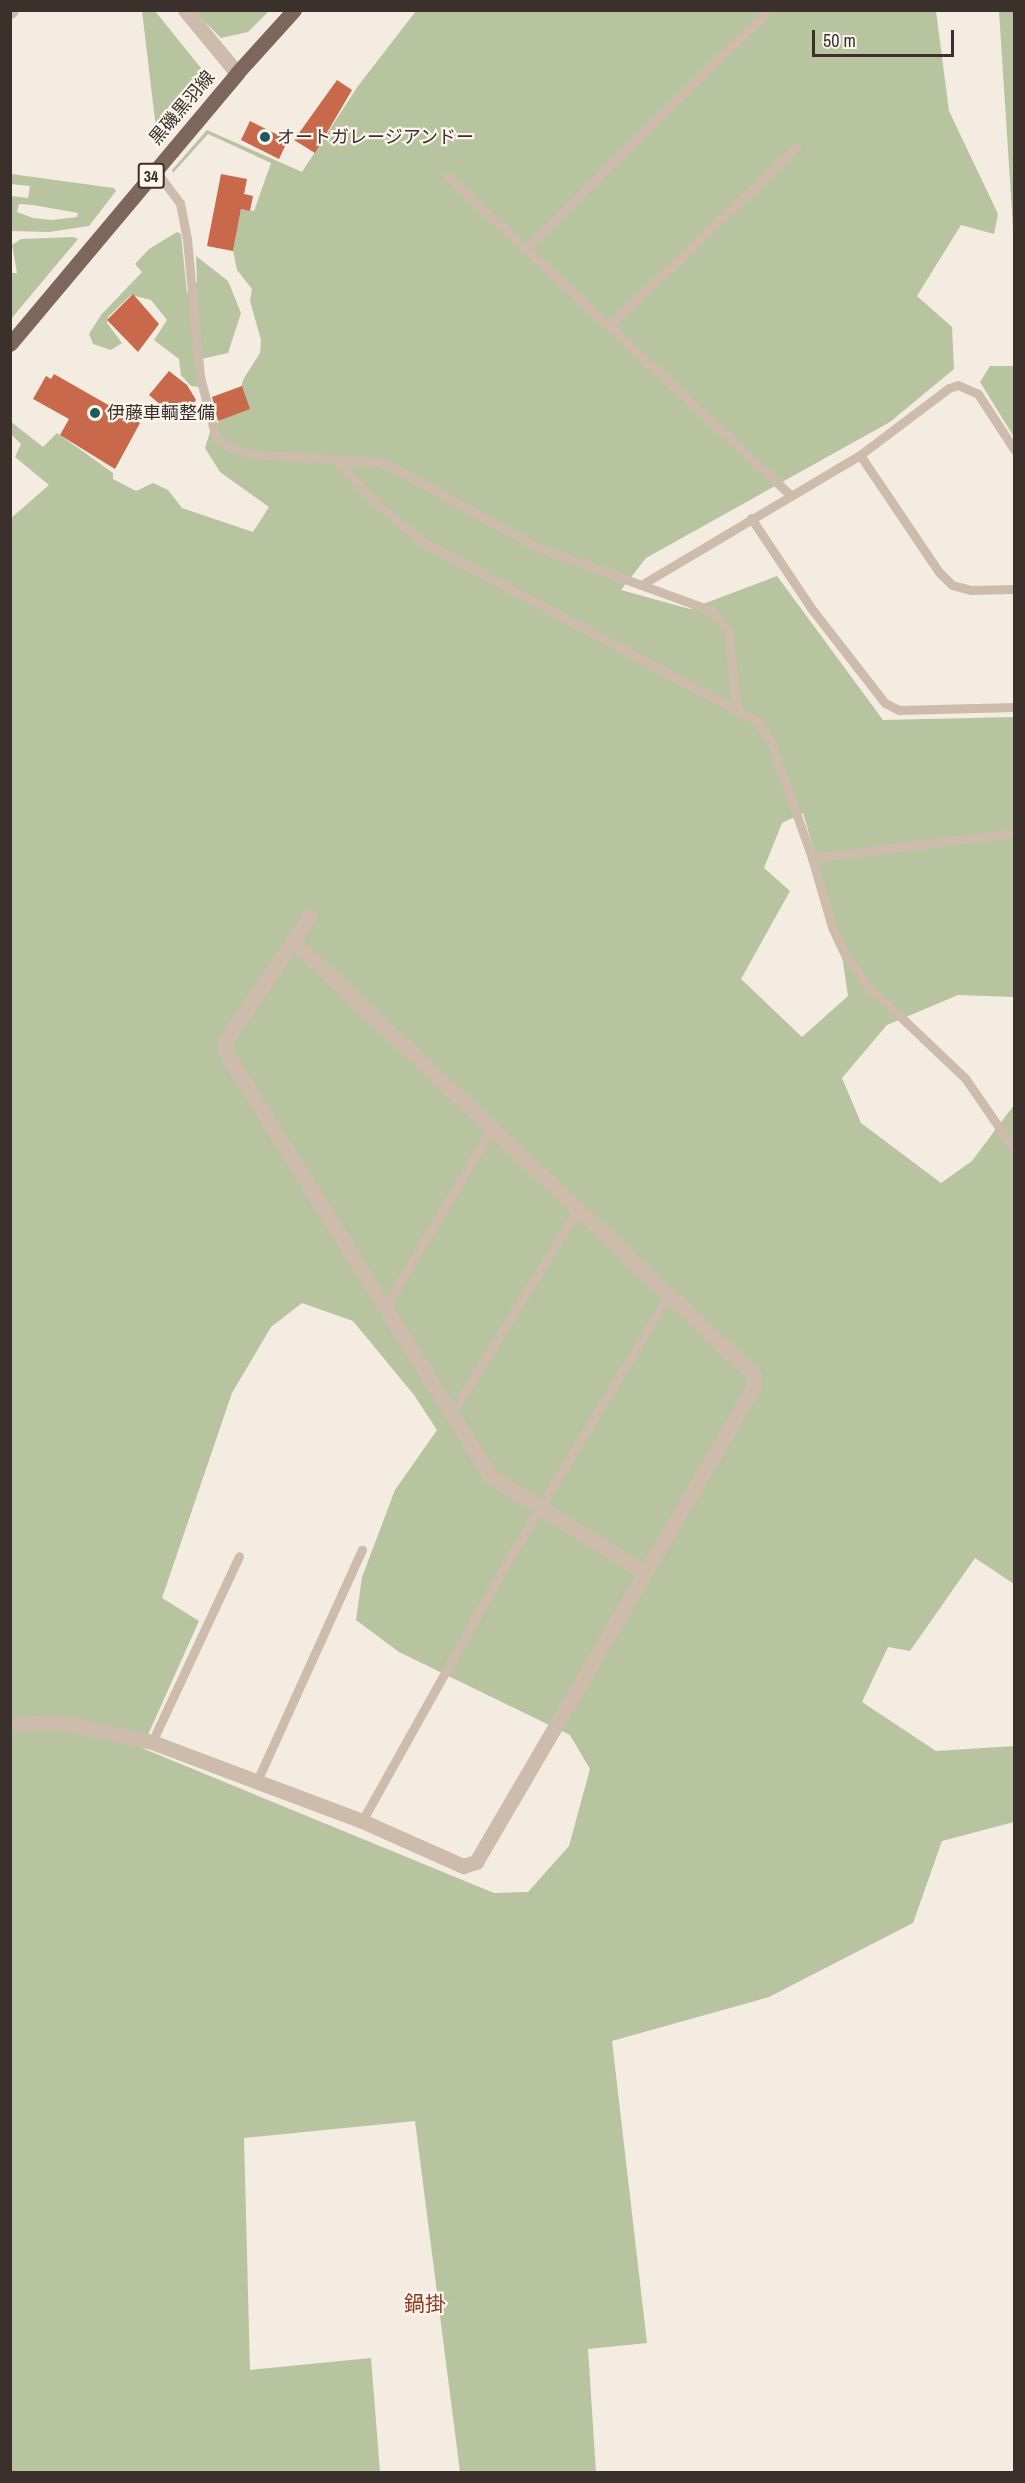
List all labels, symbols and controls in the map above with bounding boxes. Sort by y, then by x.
scale bar [815,18,958,56]
text: 50 m [823,28,856,53]
street label: 黒磯黒羽線 [145,67,219,149]
place label: オートガレージアンドー [277,126,475,148]
marker: オートガレージアンドー [258,130,272,144]
road number: 34 [138,163,164,189]
place label: 伊藤車輌整備 [107,402,215,424]
marker: 伊藤車輌整備 [88,406,102,420]
district label: 鍋掛 [404,2291,446,2317]

